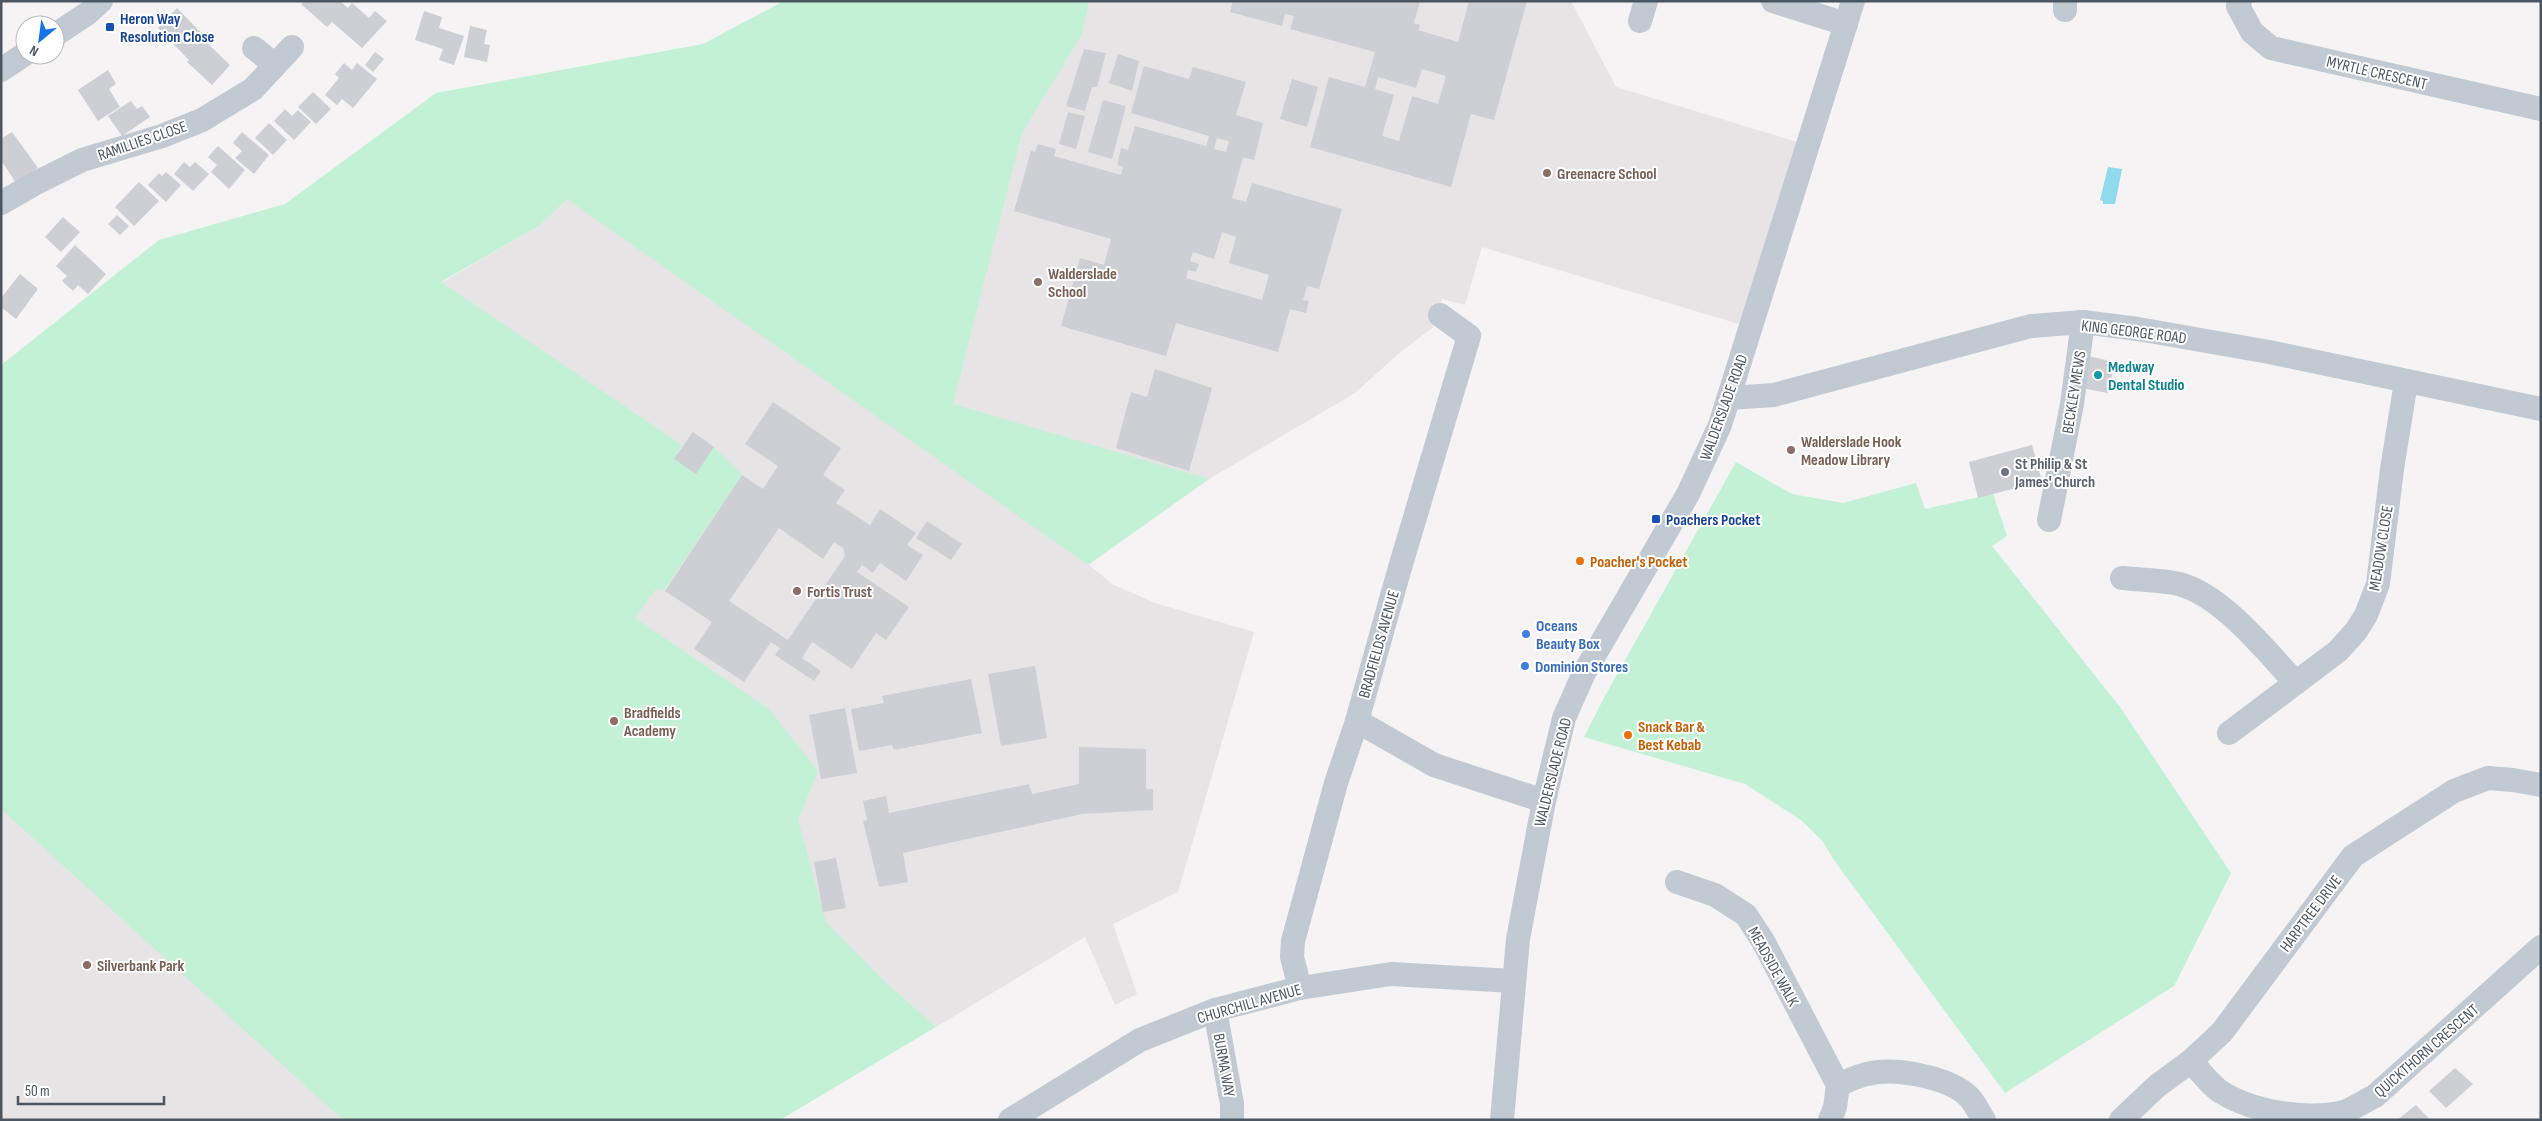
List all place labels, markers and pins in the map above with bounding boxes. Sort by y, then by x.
place label: Heron Way Resolution Close [120,10,215,47]
marker: Heron Way Resolution Close [104,21,116,33]
place label: Greenacre School [1557,165,1657,184]
marker: Greenacre School [1541,167,1553,179]
place label: Walderslade School [1048,265,1117,302]
marker: Walderslade School [1032,276,1044,288]
place label: Medway Dental Studio [2108,358,2185,395]
marker: Medway Dental Studio [2092,369,2104,381]
place label: Walderslade Hook Meadow Library [1801,433,1902,470]
marker: Walderslade Hook Meadow Library [1785,444,1797,456]
place label: St Philip & St James' Church [2014,455,2095,492]
marker: St Philip & St James' Church [1999,466,2011,478]
place label: Poachers Pocket [1666,511,1760,530]
marker: Poachers Pocket [1650,513,1662,525]
place label: Poacher's Pocket [1590,553,1688,572]
marker: Poacher's Pocket [1574,555,1586,567]
place label: Fortis Trust [807,583,872,602]
marker: Fortis Trust [791,585,803,597]
place label: Oceans Beauty Box [1536,617,1600,654]
marker: Oceans Beauty Box [1520,628,1532,640]
place label: Dominion Stores [1535,658,1628,677]
marker: Dominion Stores [1519,660,1531,672]
place label: Bradfields Academy [623,704,681,741]
marker: Bradfields Academy [608,715,620,727]
place label: Snack Bar & Best Kebab [1638,718,1706,755]
marker: Snack Bar & Best Kebab [1622,729,1634,741]
place label: Silverbank Park [97,957,184,976]
marker: Silverbank Park [81,959,93,971]

